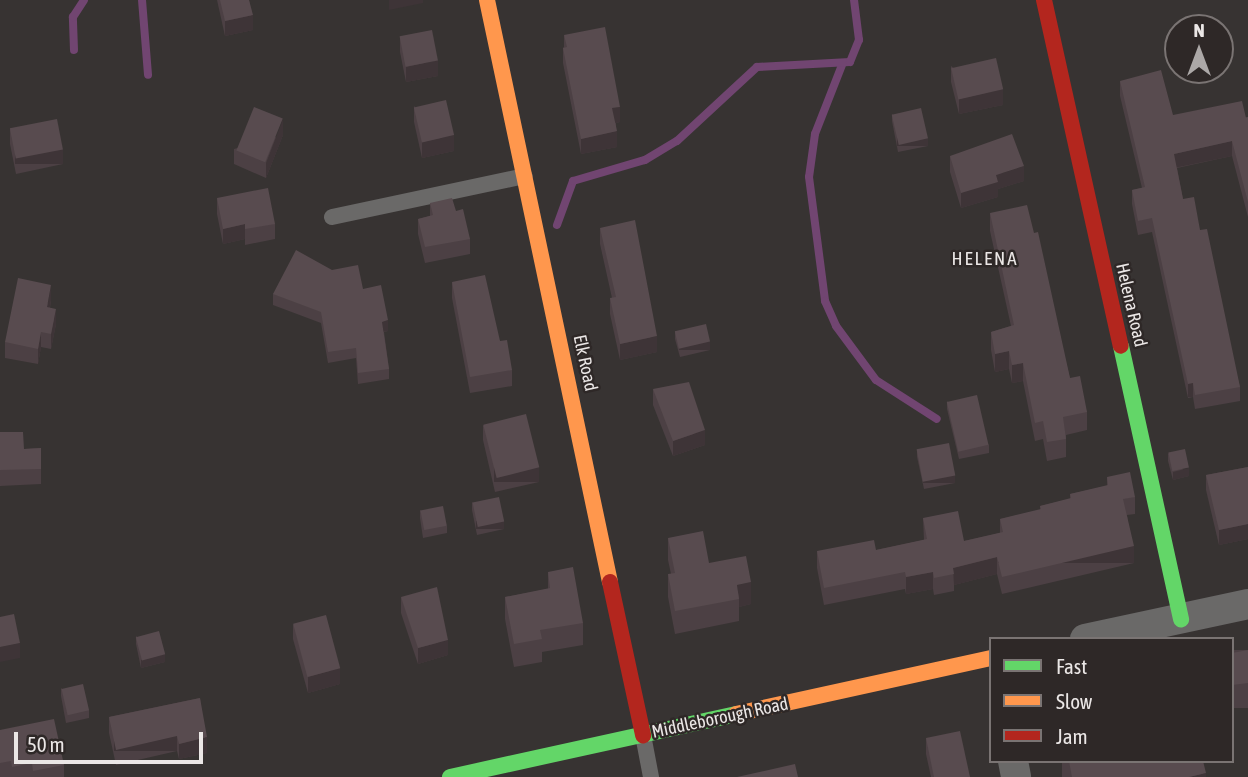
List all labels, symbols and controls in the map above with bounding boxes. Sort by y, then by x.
north arrow [1164,14,1234,84]
text: N [1193,19,1205,41]
district label: HELENA [952,248,1018,270]
street label: Helena Road [1111,261,1151,349]
street label: Elk Road [568,333,602,393]
legend [989,637,1234,763]
text: Fast [1056,654,1087,678]
text: Slow [1056,689,1092,713]
street label: Middleborough Road [650,693,790,743]
scale bar [18,718,206,762]
text: Jam [1056,724,1088,748]
text: 50 m [27,732,65,756]

